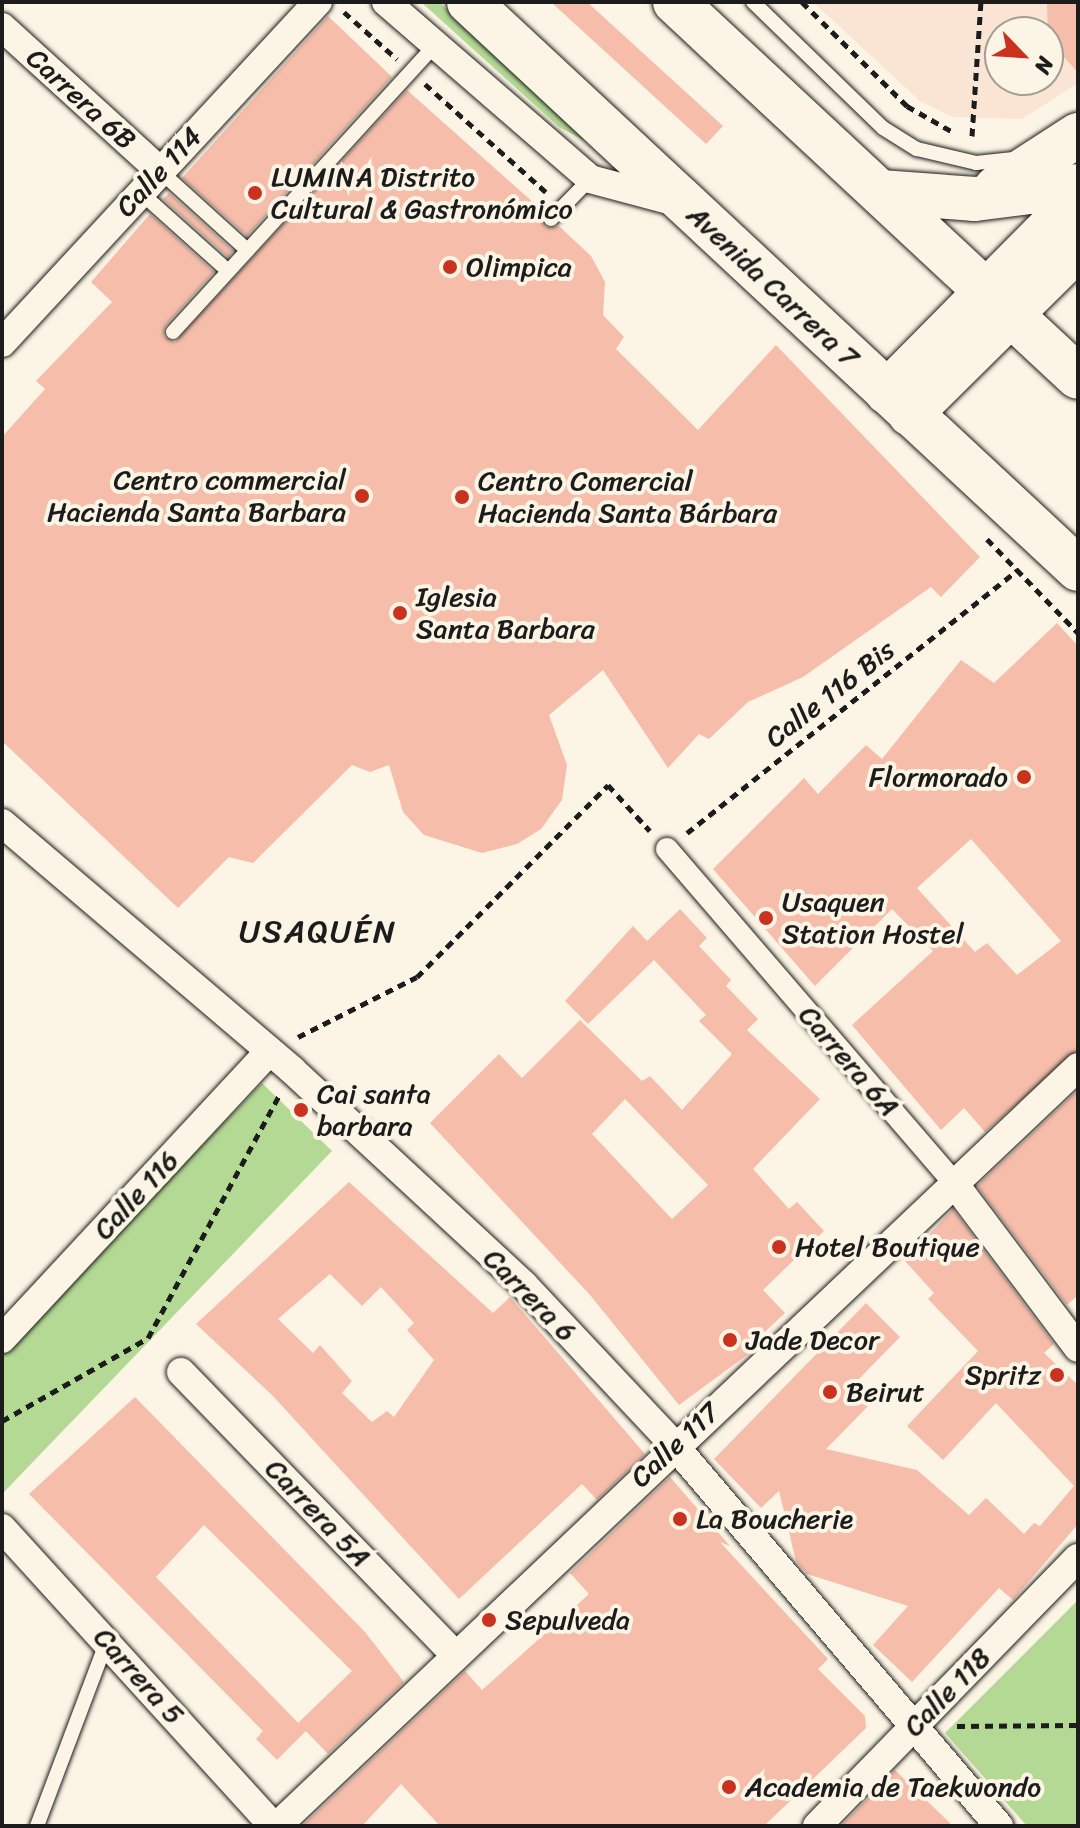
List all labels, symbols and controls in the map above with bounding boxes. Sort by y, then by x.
north arrow [984,16,1064,96]
street label: Carrera 6B [19,41,143,157]
text: N [1023,50,1065,81]
street label: Calle 114 [109,120,209,224]
place label: LUMINA Distrito Cultural & Gastronómico [271,160,574,226]
marker: LUMINA Distrito Cultural & Gastronómico [246,184,264,202]
street label: Avenida Carrera 7 [680,198,866,374]
place label: Olimpica [466,250,572,284]
marker: Olimpica [441,258,459,276]
place label: Centro commercial Hacienda Santa Barbara [48,463,346,529]
place label: Centro Comercial Hacienda Santa Bárbara [478,464,776,530]
marker: Centro commercial Hacienda Santa Barbara [353,487,371,505]
marker: Centro Comercial Hacienda Santa Bárbara [453,488,471,506]
place label: Iglesia Santa Barbara [416,580,594,646]
marker: Iglesia Santa Barbara [391,604,409,622]
street label: Calle 116 Bis [759,633,901,755]
place label: Flormorado [869,760,1008,794]
marker: Flormorado [1015,768,1033,786]
place label: Usaquen Station Hostel [782,885,964,951]
marker: Usaquen Station Hostel [757,909,775,927]
district label: USAQUÉN [239,913,397,951]
street label: Carrera 6A [792,999,906,1123]
place label: Cai santa barbara [317,1077,431,1143]
marker: Cai santa barbara [292,1101,310,1119]
street label: Calle 116 [87,1144,185,1246]
place label: Hotel Boutique [795,1230,981,1264]
marker: Hotel Boutique [770,1238,788,1256]
street label: Carrera 6 [477,1242,583,1348]
place label: Jade Decor [746,1323,880,1357]
marker: Jade Decor [721,1331,739,1349]
place label: Spritz [965,1358,1041,1392]
marker: Spritz [1048,1366,1066,1384]
place label: Beirut [846,1375,925,1409]
marker: Beirut [821,1383,839,1401]
street label: Calle 117 [624,1395,726,1495]
street label: Carrera 5A [258,1452,378,1574]
place label: La Boucherie [696,1502,853,1536]
marker: La Boucherie [671,1510,689,1528]
place label: Sepulveda [505,1603,630,1637]
marker: Sepulveda [480,1611,498,1629]
street label: Carrera 5 [87,1621,191,1731]
street label: Calle 118 [897,1641,997,1743]
place label: Academia de Taekwondo [745,1770,1041,1804]
marker: Academia de Taekwondo [720,1778,738,1796]

